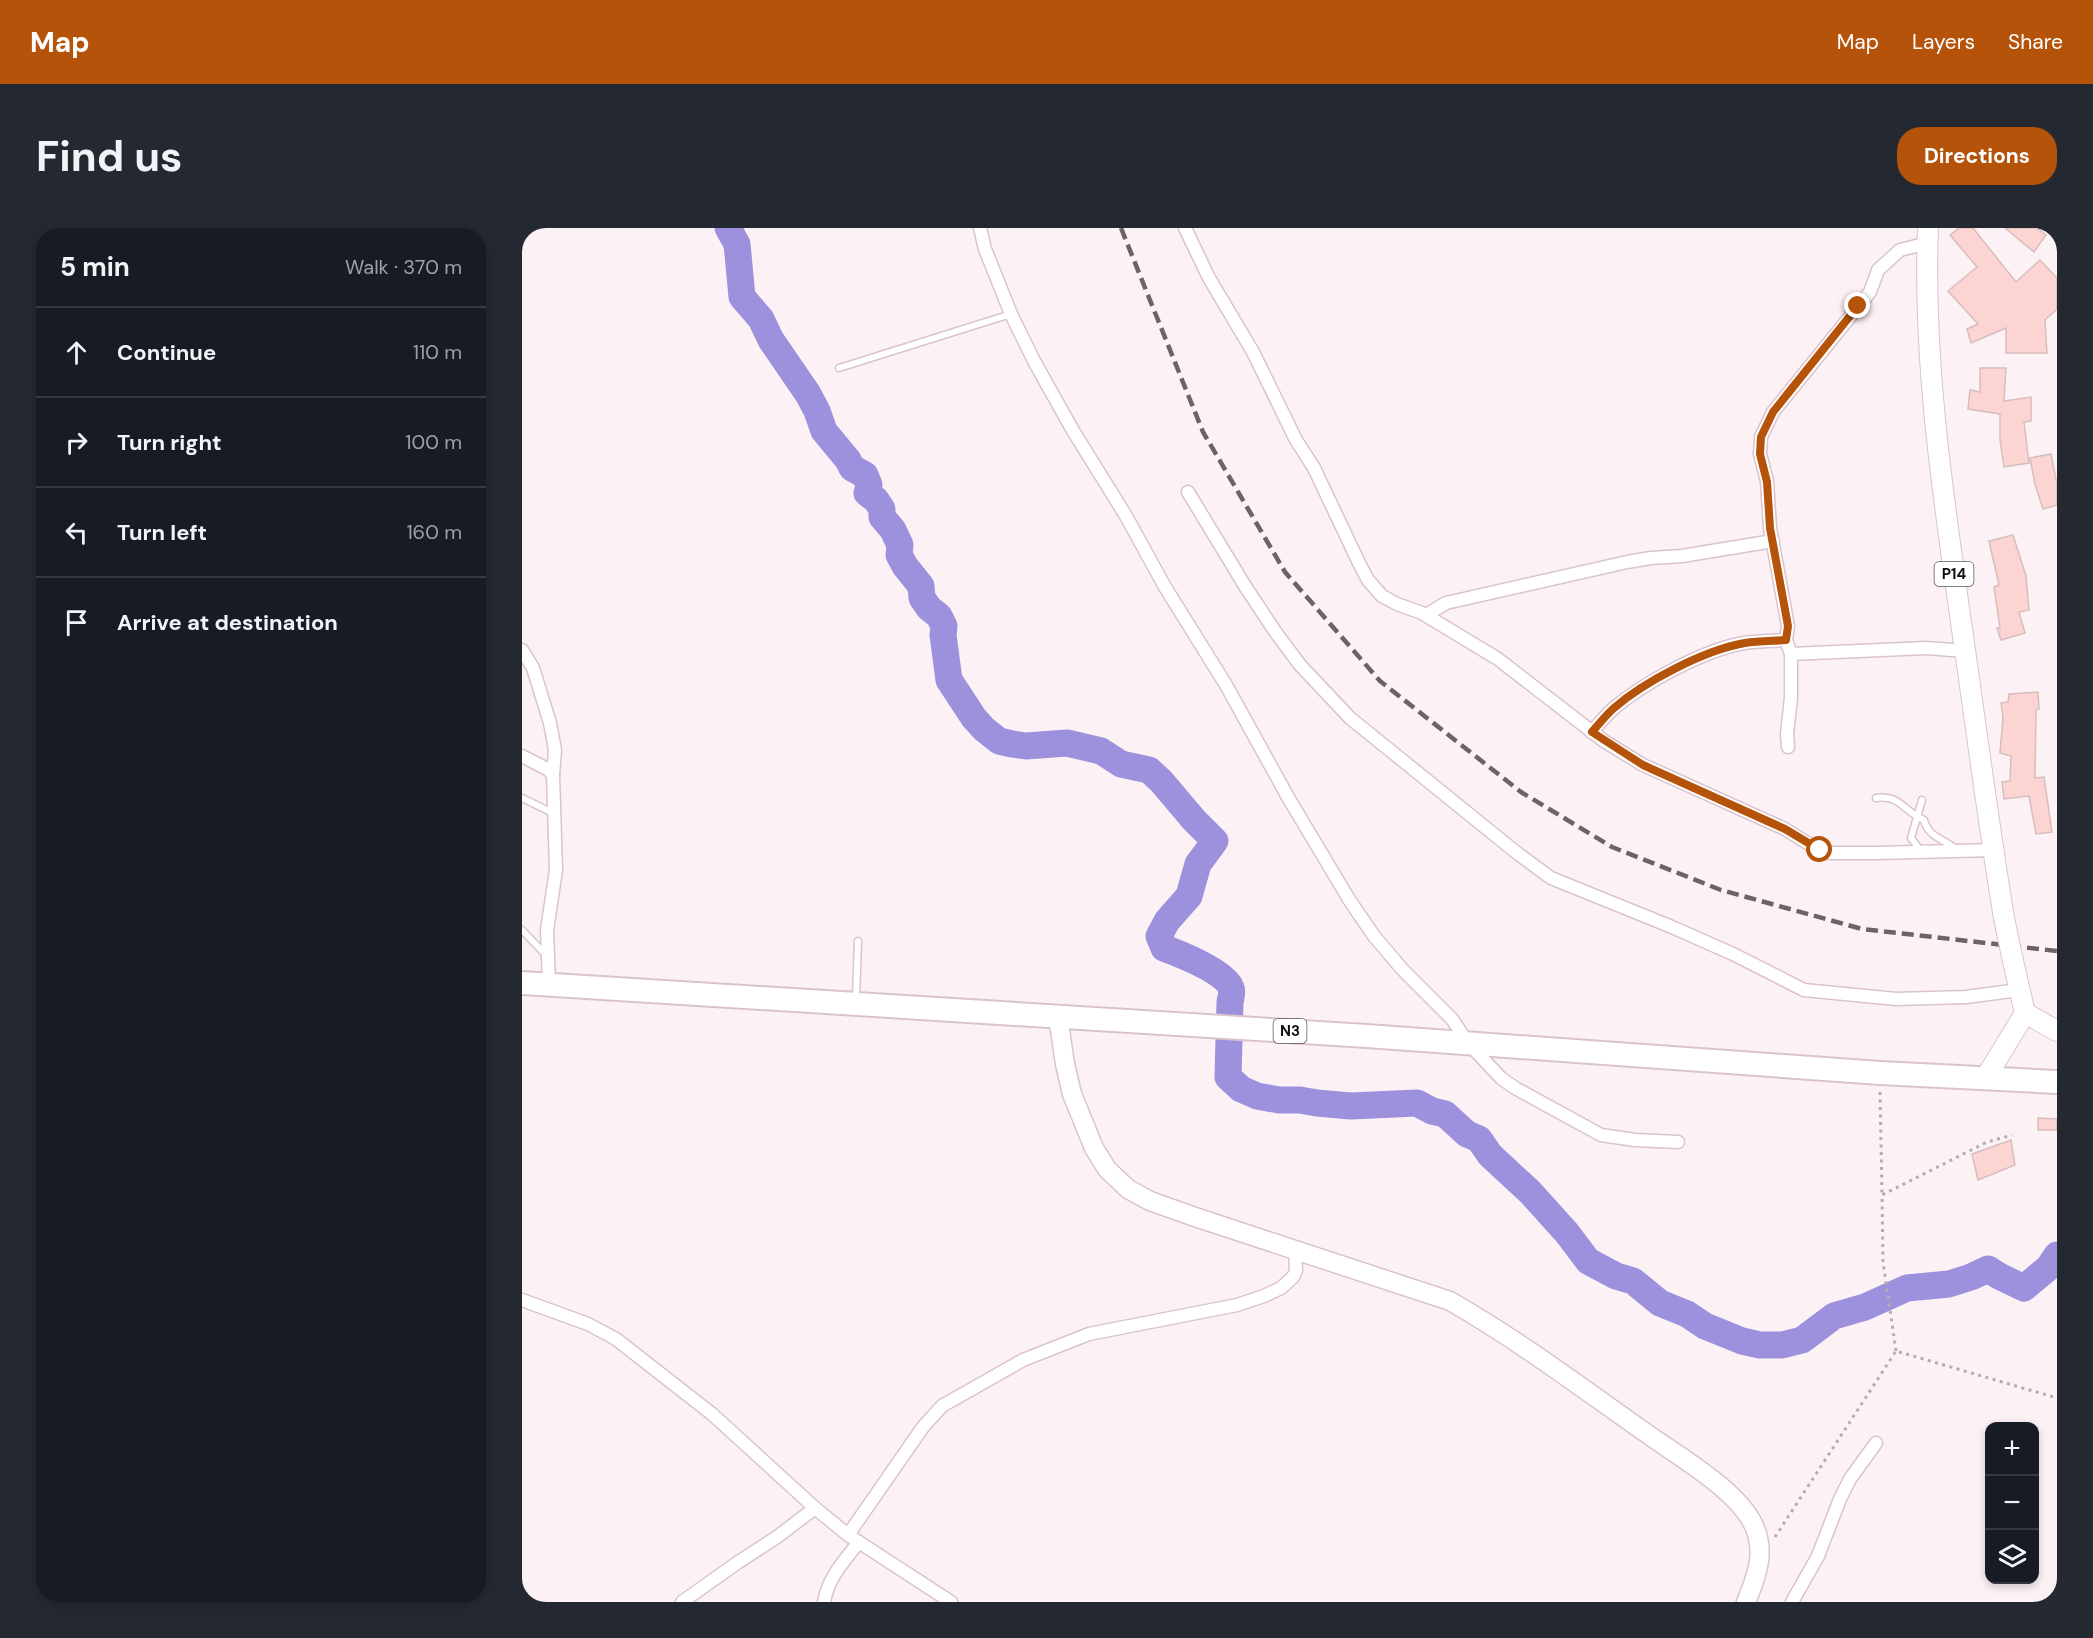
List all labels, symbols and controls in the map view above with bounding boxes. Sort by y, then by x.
text: Map [30,24,90,61]
text: Map [1837,28,1879,56]
text: Layers [1912,28,1975,56]
text: Share [2008,28,2063,56]
button: Directions [1897,127,2057,185]
text: Find us [36,129,182,184]
text: 5 min [60,250,130,284]
text: Walk · 370 m [345,254,462,280]
route end [1844,292,1870,318]
icon: ahead [60,336,93,369]
text: Continue [117,338,216,367]
text: 110 m [413,339,462,365]
icon: right [60,426,93,459]
text: Turn right [117,428,222,457]
text: 100 m [405,429,462,455]
icon: left [60,516,93,549]
text: Turn left [117,518,207,547]
text: 160 m [406,519,462,545]
road number: P14 [1934,562,1974,586]
icon: arrive [60,606,93,639]
text: Arrive at destination [117,608,338,637]
route start [1806,836,1832,862]
road number: N3 [1274,1019,1306,1043]
map controls [1985,1422,2039,1584]
button: + [1985,1422,2039,1476]
button: − [1985,1476,2039,1530]
button: layers [1985,1530,2039,1584]

